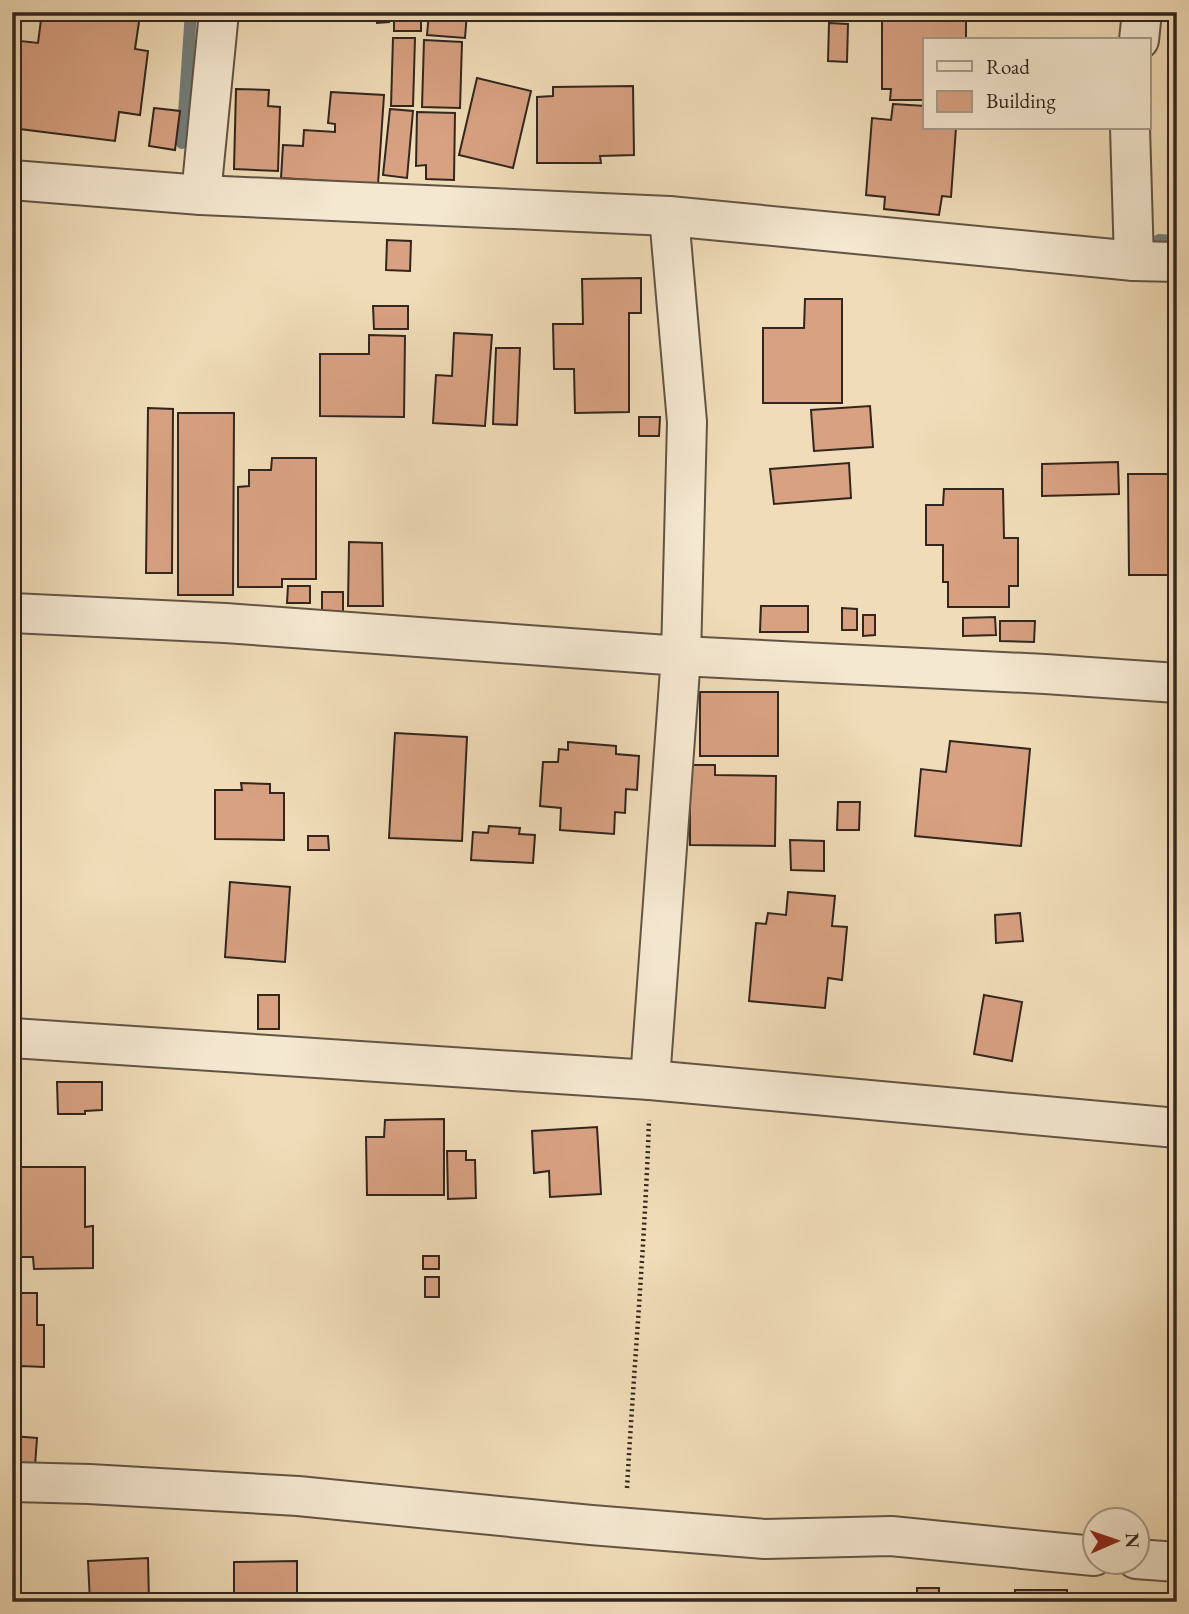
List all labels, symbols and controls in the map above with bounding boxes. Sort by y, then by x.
legend [923,38,1150,130]
text: Road [986,53,1030,80]
text: Building [986,87,1056,114]
north arrow [1080,1506,1150,1576]
text: N [1120,1532,1145,1549]

